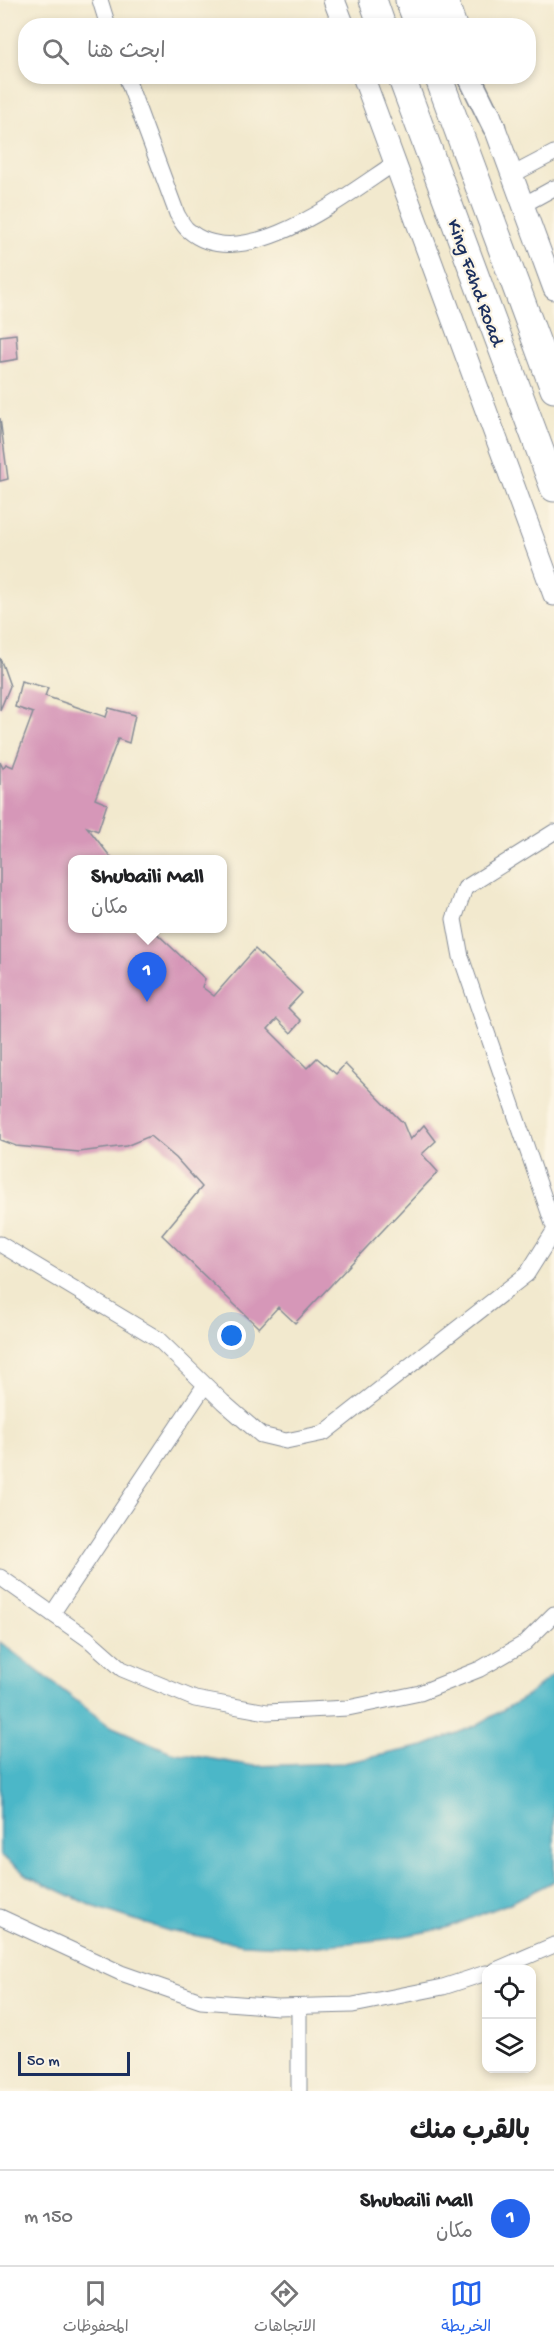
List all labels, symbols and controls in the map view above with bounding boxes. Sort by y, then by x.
search box [18,18,536,84]
icon: search [39,35,72,68]
text: ابحث هنا [87,40,166,66]
street label: King Fahd Road [440,217,508,352]
popup [68,855,227,933]
text: Shubaili Mall [91,865,204,891]
text: مكان [91,898,128,921]
pin: 1 [128,952,166,1002]
your location [217,1321,246,1350]
map controls [482,1965,536,2073]
button: locate [482,1965,536,2019]
button: layers [482,2019,536,2073]
scale bar [18,2049,130,2076]
text: 50 m [27,2053,60,2072]
text: بالقرب منك [410,2118,530,2149]
text: Shubaili Mall [360,2189,473,2215]
text: 150 m [24,2207,73,2230]
text: 1 [506,2207,515,2230]
text: مكان [436,2222,473,2245]
tab: المحفوظات [63,2277,129,2340]
tab: الاتجاهات [254,2277,316,2340]
tab: الخريطة [441,2277,491,2340]

